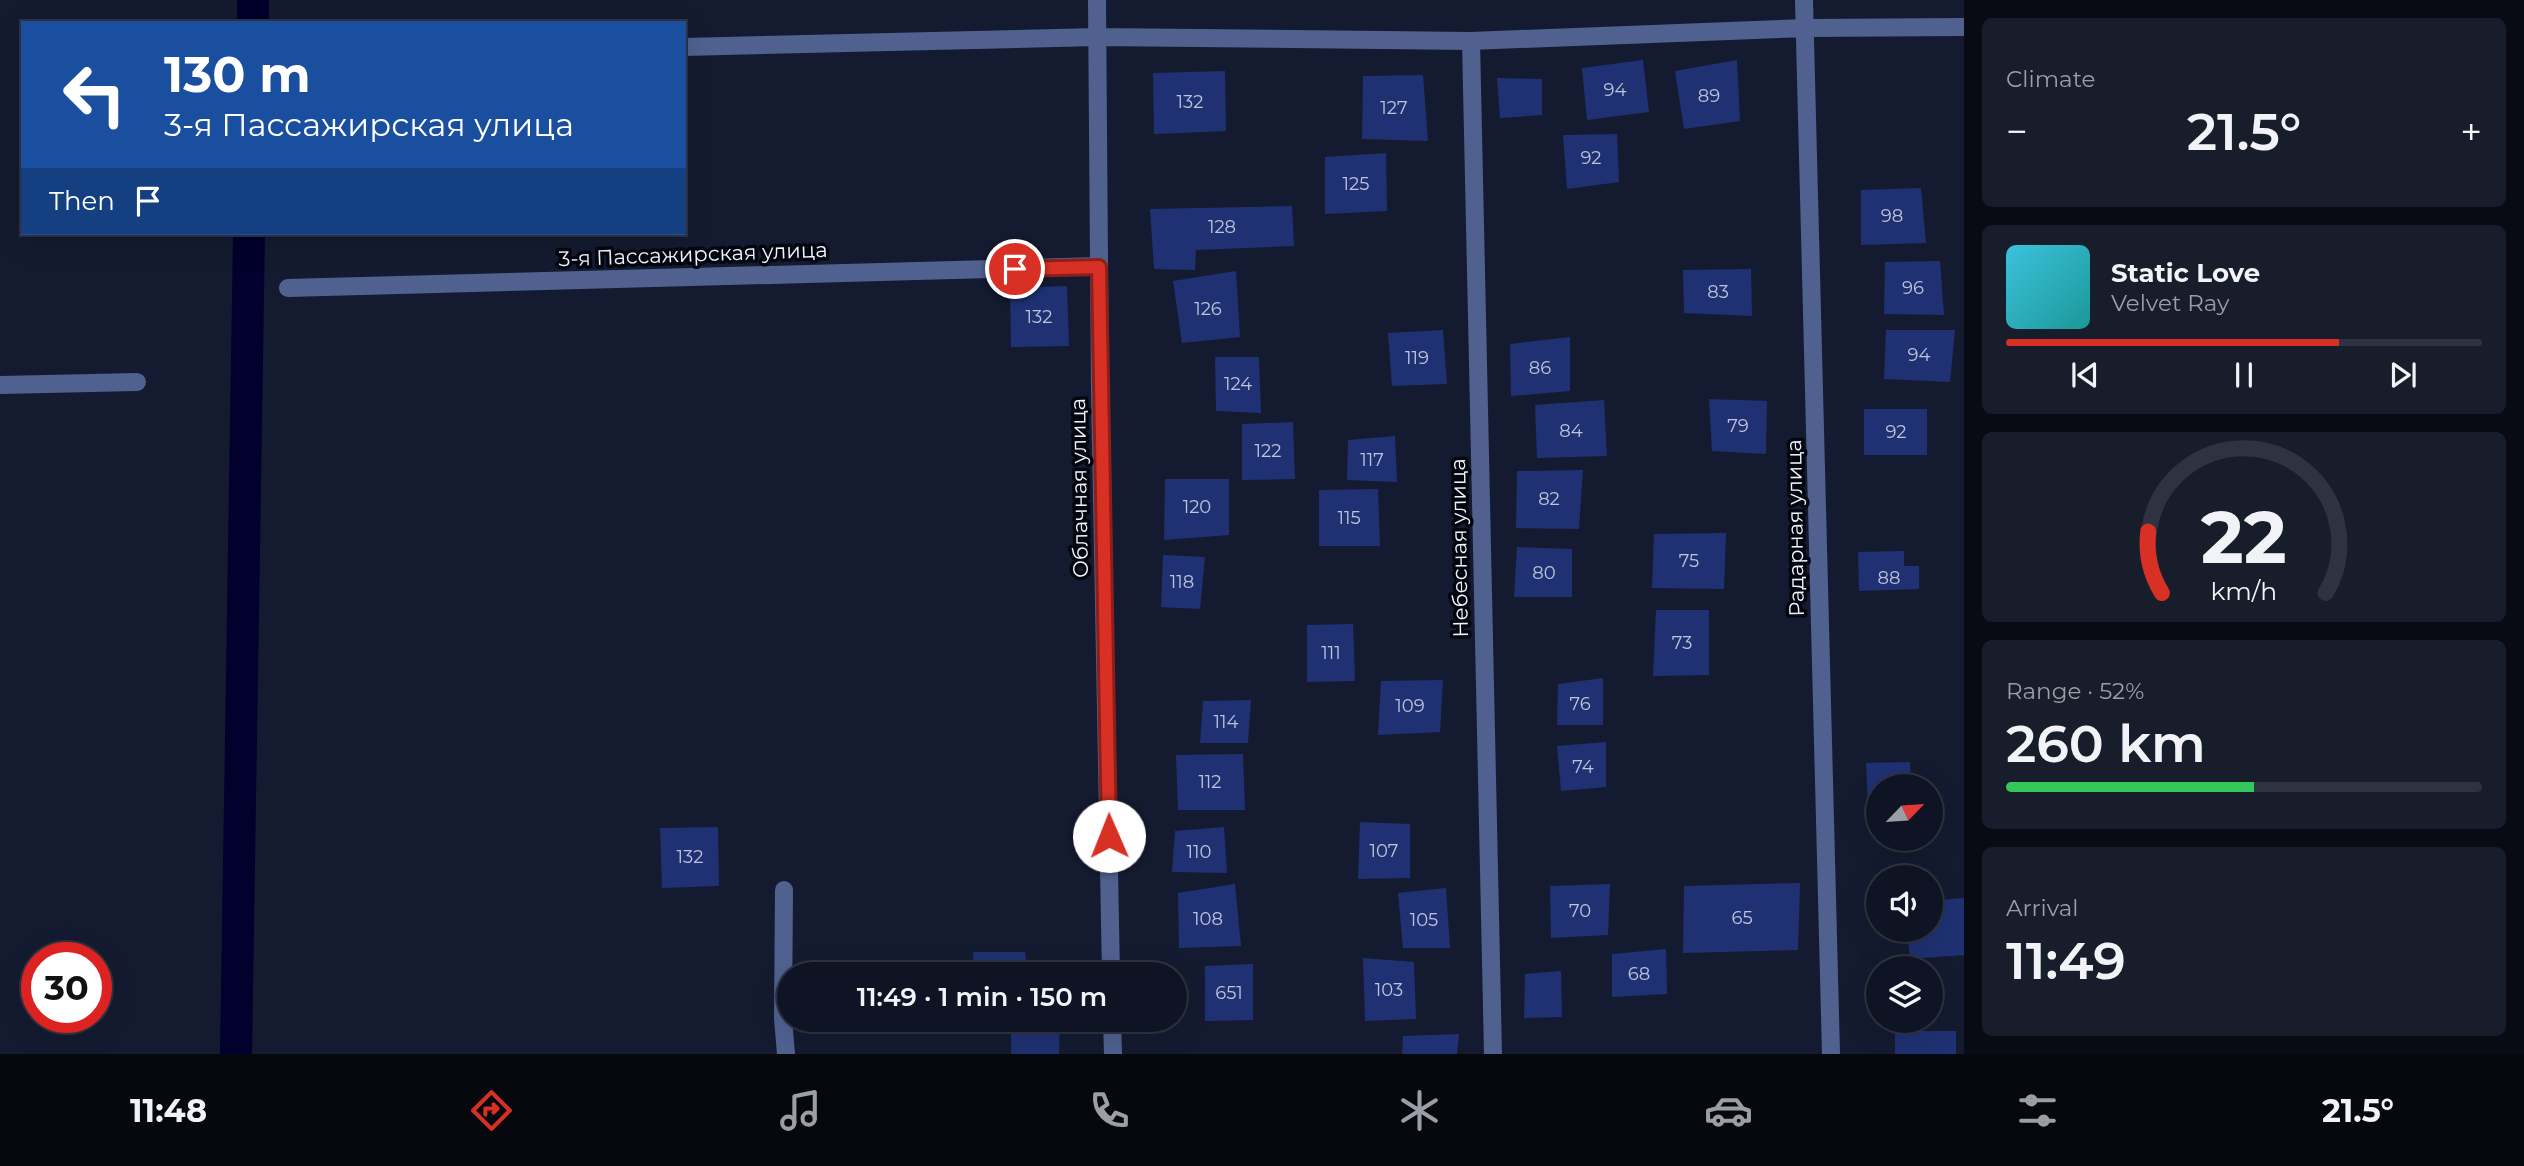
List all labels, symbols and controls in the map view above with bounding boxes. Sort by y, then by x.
text: 130 m [164,45,311,104]
icon: left [49,49,140,140]
text: Climate [2006,65,2095,93]
house number: 94 [1604,79,1627,101]
house number: 89 [1698,85,1720,107]
house number: 132 [1177,91,1203,113]
house number: 127 [1380,97,1408,119]
text: 21.5° [2187,100,2301,163]
text: 3-я Пассажирская улица [164,105,574,144]
text: − [2006,108,2028,155]
text: + [2460,108,2482,155]
house number: 92 [1580,147,1602,169]
house number: 125 [1343,173,1369,195]
icon: arrive [129,182,167,220]
text: Then [49,185,115,217]
house number: 98 [1881,205,1903,227]
house number: 128 [1208,216,1236,238]
street label: 3-я Пассажирская улица [558,237,828,271]
pin [985,239,1045,299]
icon: arrive [996,250,1034,288]
text: Static Love [2111,257,2260,289]
house number: 96 [1902,277,1924,299]
house number: 83 [1707,281,1729,303]
text: Velvet Ray [2111,289,2229,317]
house number: 126 [1194,298,1222,320]
house number: 132 [1026,306,1052,328]
house number: 94 [1908,344,1931,366]
house number: 119 [1405,347,1429,369]
icon: previous [2066,356,2104,394]
icon: pause [2225,356,2263,394]
icon: next [2384,356,2422,394]
house number: 86 [1529,357,1551,379]
house number: 124 [1224,373,1252,395]
street label: Облачная улица [1065,398,1093,578]
house number: 79 [1727,415,1749,437]
house number: 84 [1559,420,1583,442]
house number: 92 [1885,421,1907,443]
street label: Радарная улица [1781,439,1809,617]
house number: 122 [1255,440,1281,462]
house number: 117 [1360,449,1384,471]
street label: Небесная улица [1445,458,1473,638]
house number: 82 [1538,488,1560,510]
text: 22 [2201,493,2287,581]
house number: 120 [1183,496,1211,518]
house number: 115 [1337,507,1361,529]
house number: 75 [1679,550,1699,572]
house number: 80 [1532,562,1556,584]
house number: 88 [1878,567,1900,589]
house number: 118 [1170,571,1194,593]
text: km/h [2211,576,2277,606]
house number: 73 [1672,632,1692,654]
house number: 111 [1321,642,1341,664]
text: Range · 52% [2006,677,2144,705]
house number: 76 [1569,693,1591,715]
house number: 109 [1395,695,1425,717]
house number: 114 [1214,711,1239,733]
text: 260 km [2006,712,2206,775]
house number: 74 [1572,756,1594,778]
house number: 112 [1198,771,1222,793]
north arrow [1866,774,1942,850]
map controls [1866,774,1943,1033]
position arrow [1072,799,1146,873]
house number: 107 [1370,840,1398,862]
house number: 110 [1187,841,1211,863]
house number: 132 [677,846,703,868]
button: sound [1866,865,1943,942]
text: Arrival [2006,894,2079,922]
house number: 70 [1569,900,1591,922]
house number: 65 [1731,907,1753,929]
house number: 108 [1193,908,1223,930]
house number: 105 [1410,909,1438,931]
text: 11:49 [2006,929,2126,992]
speed limit sign: 30 [21,942,112,1033]
button: layers [1866,956,1943,1033]
house number: 68 [1628,963,1650,985]
house number: 103 [1375,979,1403,1001]
text: 11:49 · 1 min · 150 m [857,981,1107,1013]
house number: 651 [1215,982,1243,1004]
icon: directions [467,1086,516,1135]
icon: music [776,1086,825,1135]
icon: phone [1085,1086,1134,1135]
icon: climate [1395,1086,1444,1135]
icon: car [1704,1086,1753,1135]
icon: filters [2013,1086,2062,1135]
text: 11:48 [130,1091,207,1130]
text: 21.5° [2322,1091,2394,1130]

